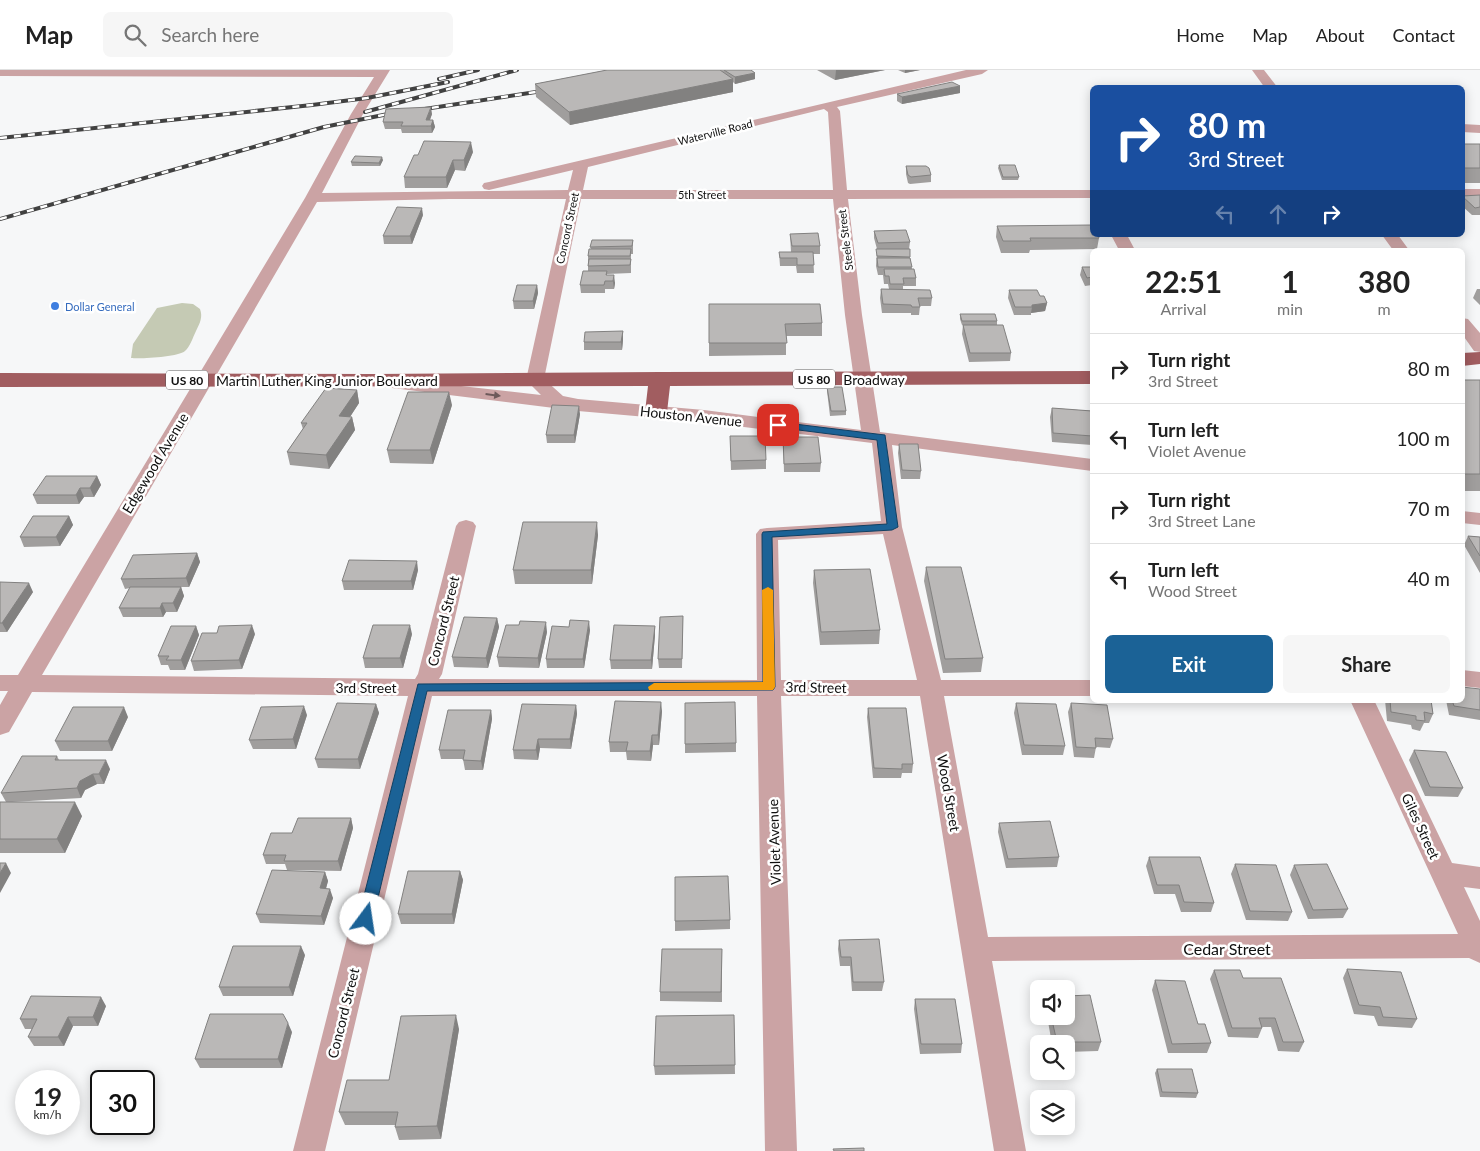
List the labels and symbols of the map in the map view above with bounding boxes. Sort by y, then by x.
street label: Waterville Road [676,116,754,148]
street label: 5th Street [678,188,726,201]
street label: Concord Street [553,191,581,265]
street label: Steele Street [835,209,855,271]
marker: Dollar General [49,300,61,312]
place label: Dollar General [65,300,134,313]
road number: US 80 [166,370,208,390]
road number: US 80 [793,370,835,388]
street label: Broadway [843,371,905,388]
street label: Martin Luther King Junior Boulevard [216,372,438,389]
one-way arrow [485,391,501,399]
street label: Houston Avenue [639,402,743,430]
pin [757,404,799,446]
street label: Edgewood Avenue [118,410,192,516]
street label: Concord Street [424,574,462,668]
street label: 3rd Street [785,678,847,696]
street label: 3rd Street [335,679,397,696]
street label: Wood Street [934,753,964,833]
street label: Giles Street [1398,790,1444,862]
street label: Violet Avenue [764,799,784,885]
position arrow [339,892,391,944]
street label: Cedar Street [1183,939,1271,958]
street label: Concord Street [324,966,362,1060]
speed limit sign: 30 [90,1070,155,1135]

